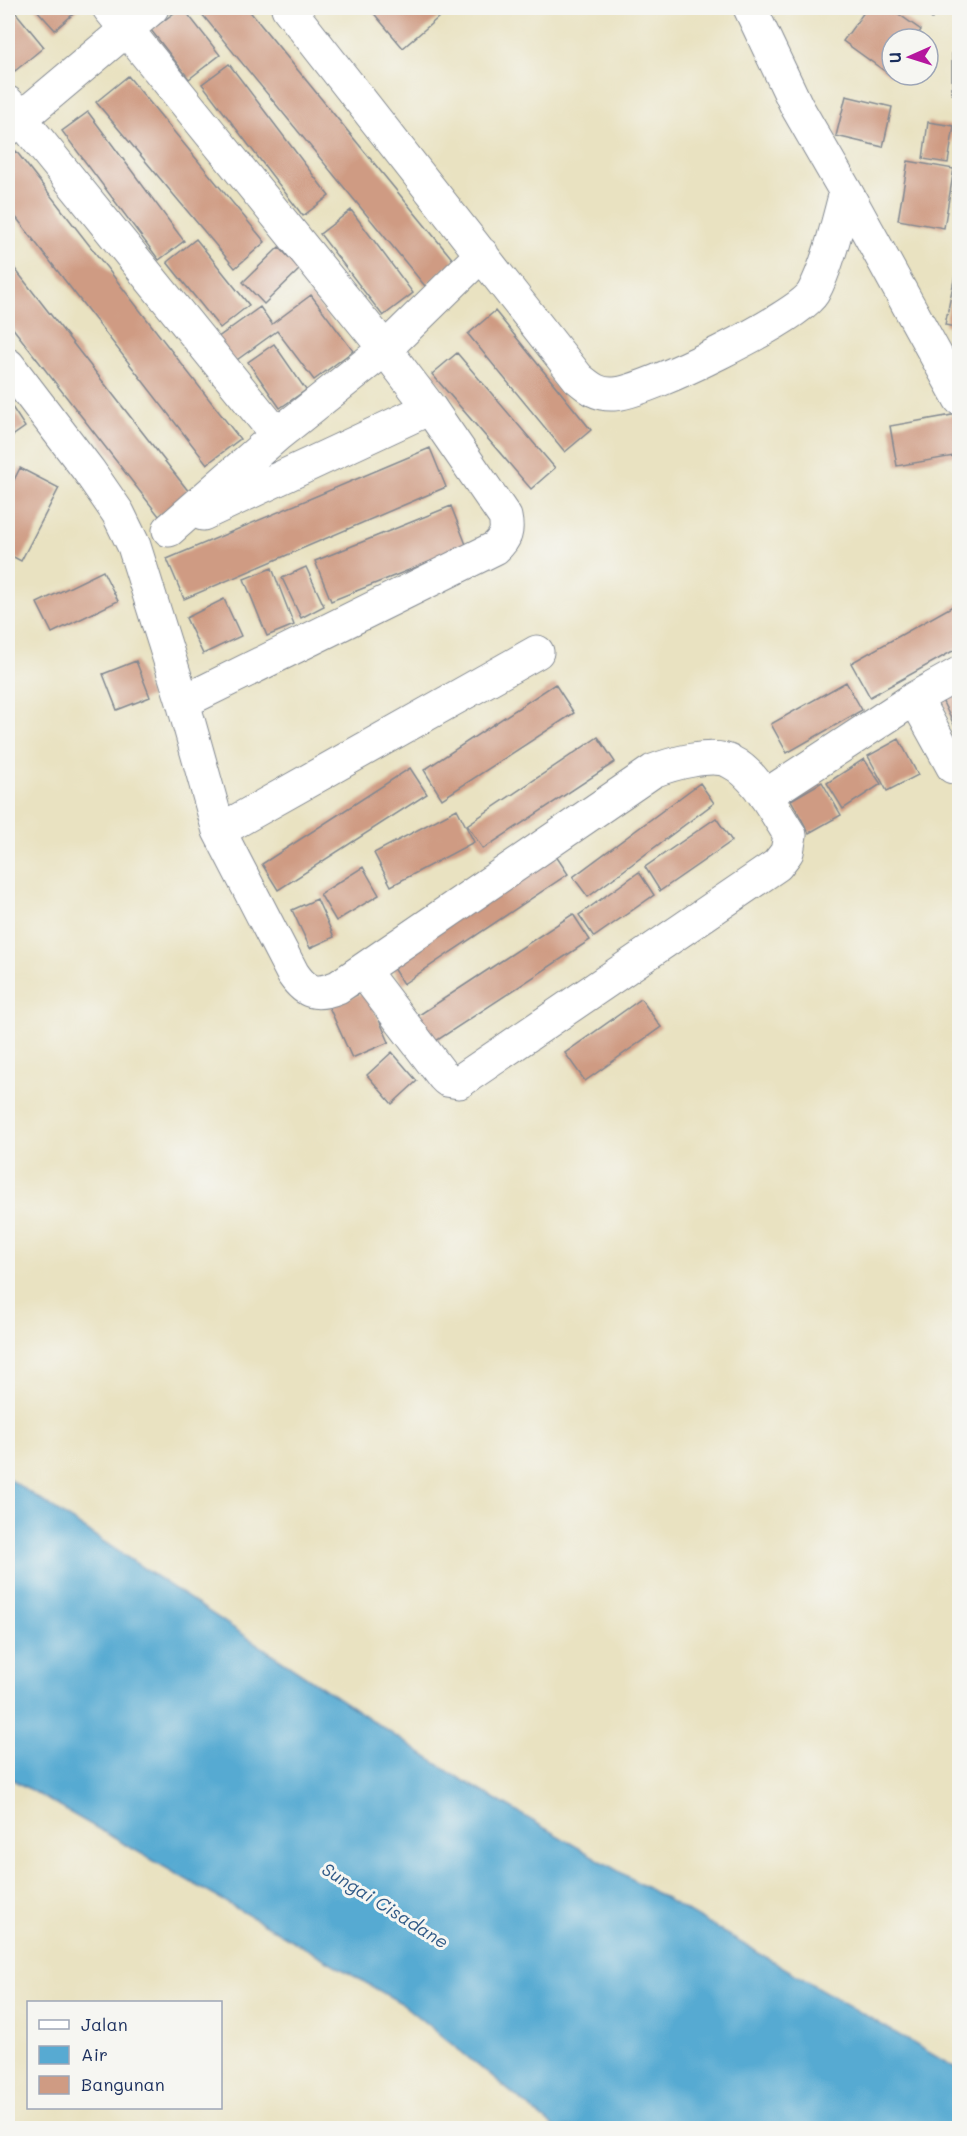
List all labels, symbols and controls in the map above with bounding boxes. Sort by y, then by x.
north arrow [880,27,940,87]
text: U [884,52,905,64]
water label: Sungai Cisadane [318,1857,453,1954]
legend [27,2001,222,2109]
text: Jalan [81,2012,128,2036]
text: Air [81,2042,108,2066]
text: Bangunan [81,2072,165,2096]

